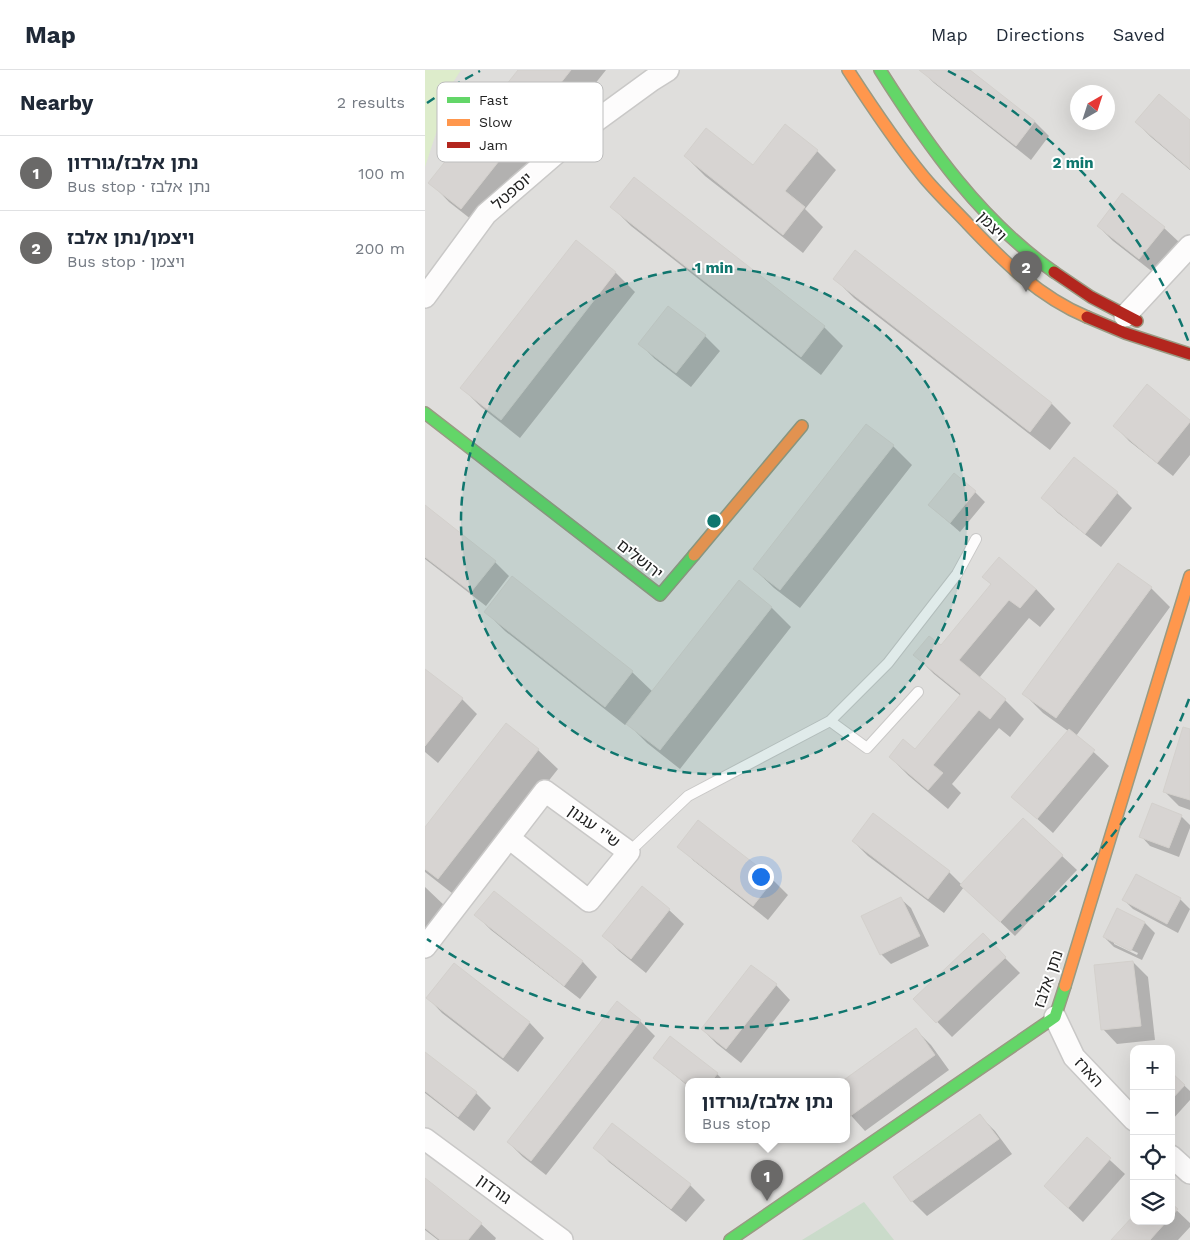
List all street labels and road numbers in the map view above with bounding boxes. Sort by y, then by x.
street label: יוספטל [488,168,536,214]
street label: ויצמן [973,207,1011,245]
street label: ירושלים [613,535,667,583]
street label: ש"י עגנון [564,801,624,851]
street label: נתן אלבז [1029,948,1067,1010]
street label: הארז [1071,1053,1107,1091]
street label: גורדון [473,1170,515,1208]

